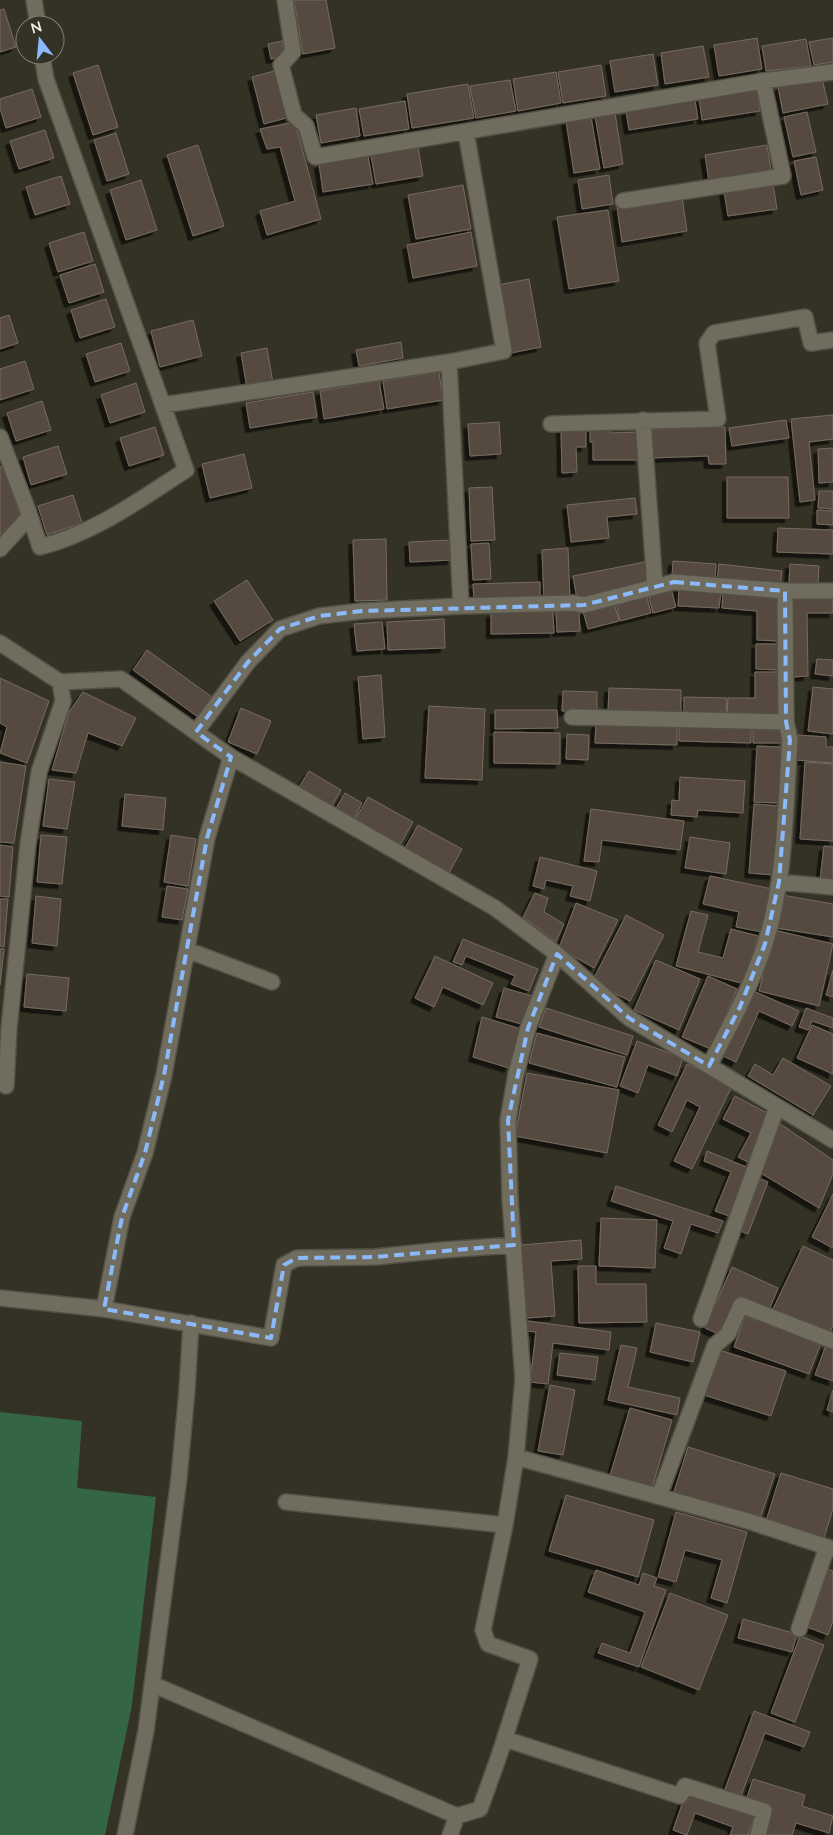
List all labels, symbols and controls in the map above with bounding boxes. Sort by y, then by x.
north arrow [15,15,65,65]
text: N [29,17,44,37]

